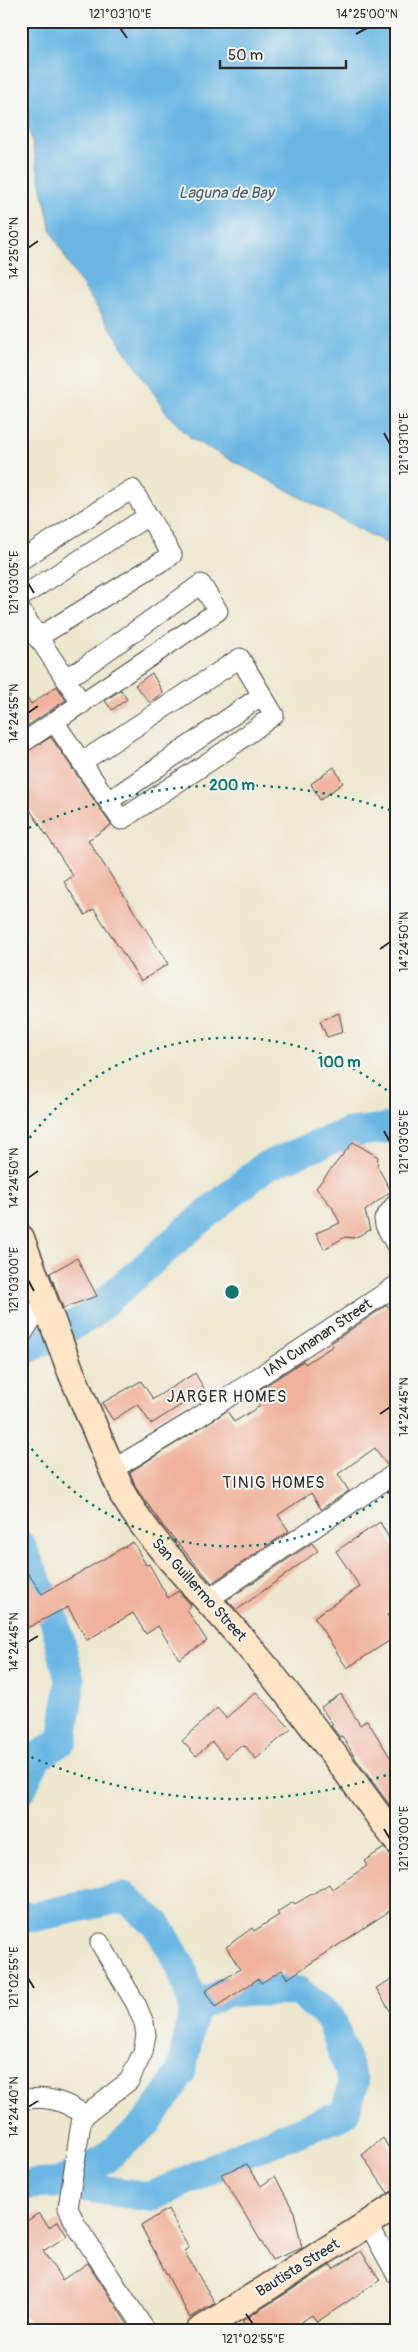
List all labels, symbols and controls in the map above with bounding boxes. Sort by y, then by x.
text: 121°03'10"E [89,7,151,22]
text: 14°25'00"N [336,7,398,22]
scale bar [220,38,347,70]
text: 50 m [228,46,263,65]
water label: Laguna de Bay [178,183,276,203]
text: 14°25'00"N [7,217,22,279]
text: 121°03'10"E [397,413,412,475]
text: 121°03'05"E [7,551,22,615]
text: 14°24'55"N [7,684,22,742]
text: 200 m [209,776,255,795]
text: 14°24'50"N [397,912,412,972]
text: 100 m [318,1053,360,1072]
text: 121°03'05"E [397,1110,412,1174]
text: 14°24'50"N [7,1148,22,1208]
text: 121°03'00"E [7,1247,22,1313]
centre of rings [223,1283,241,1301]
street label: IAN Cunanan Street [260,1294,377,1381]
text: 14°24'45"N [397,1377,412,1437]
district label: JARGER HOMES [167,1387,287,1407]
district label: TINIG HOMES [222,1473,326,1493]
street label: San Guillermo Street [148,1534,251,1646]
text: 14°24'45"N [7,1612,22,1672]
text: 121°03'00"E [397,1806,412,1872]
text: 121°02'55"E [7,1947,22,2009]
text: 14°24'40"N [7,2076,22,2138]
street label: Bautista Street [253,2234,344,2301]
text: 121°02'55"E [222,2332,284,2347]

